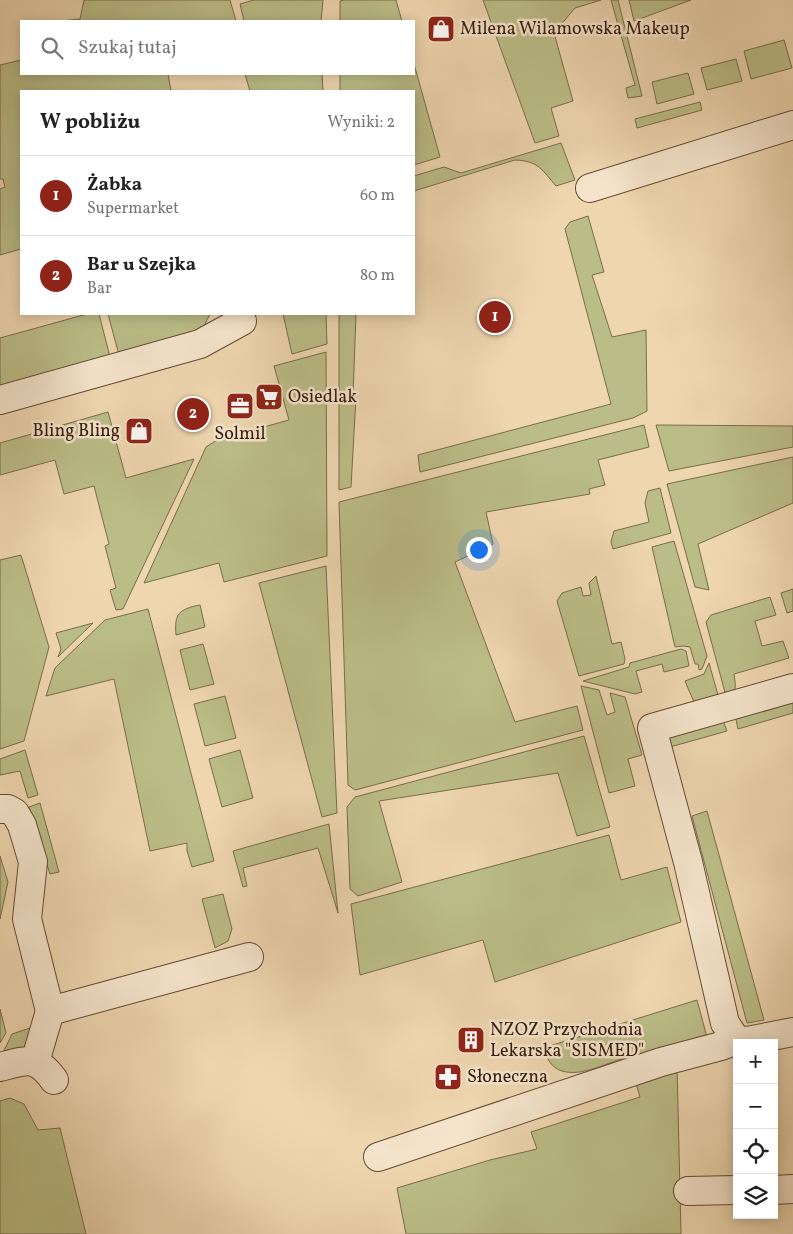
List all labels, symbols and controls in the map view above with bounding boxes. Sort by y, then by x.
shop icon: Milena Wilamowska Makeup [426,14,456,44]
place label: Milena Wilamowska Makeup [460,17,690,42]
search box [20,20,415,75]
icon: search [38,34,66,62]
text: Szukaj tutaj [78,35,177,61]
text: W pobliżu [40,108,140,137]
text: Wyniki: 2 [327,112,395,134]
text: Żabka [87,172,142,198]
text: 1 [53,185,59,207]
text: 60 m [360,185,395,207]
text: Supermarket [87,198,179,220]
text: Bar u Szejka [87,252,196,278]
text: 2 [52,265,60,287]
text: 80 m [360,265,395,287]
text: Bar [87,278,112,300]
pin: 1 [479,298,511,336]
supermarket icon: Osiedlak [254,382,284,412]
place label: Osiedlak [288,385,357,410]
office icon: Solmil [225,391,255,421]
pin: 2 [177,395,209,433]
shop icon: Bling Bling [124,416,154,446]
place label: Bling Bling [32,419,120,444]
place label: Solmil [214,422,266,447]
your location [466,537,492,563]
place label: NZOZ Przychodnia Lekarska "SISMED" [490,1018,644,1064]
building icon: NZOZ Przychodnia Lekarska "SISMED" [456,1025,486,1055]
map controls [733,1039,778,1219]
button: + [733,1039,778,1084]
pharmacy icon: Słoneczna [433,1062,463,1092]
place label: Słoneczna [467,1065,548,1090]
button: − [733,1084,778,1129]
button: locate [733,1129,778,1174]
button: layers [733,1174,778,1219]

